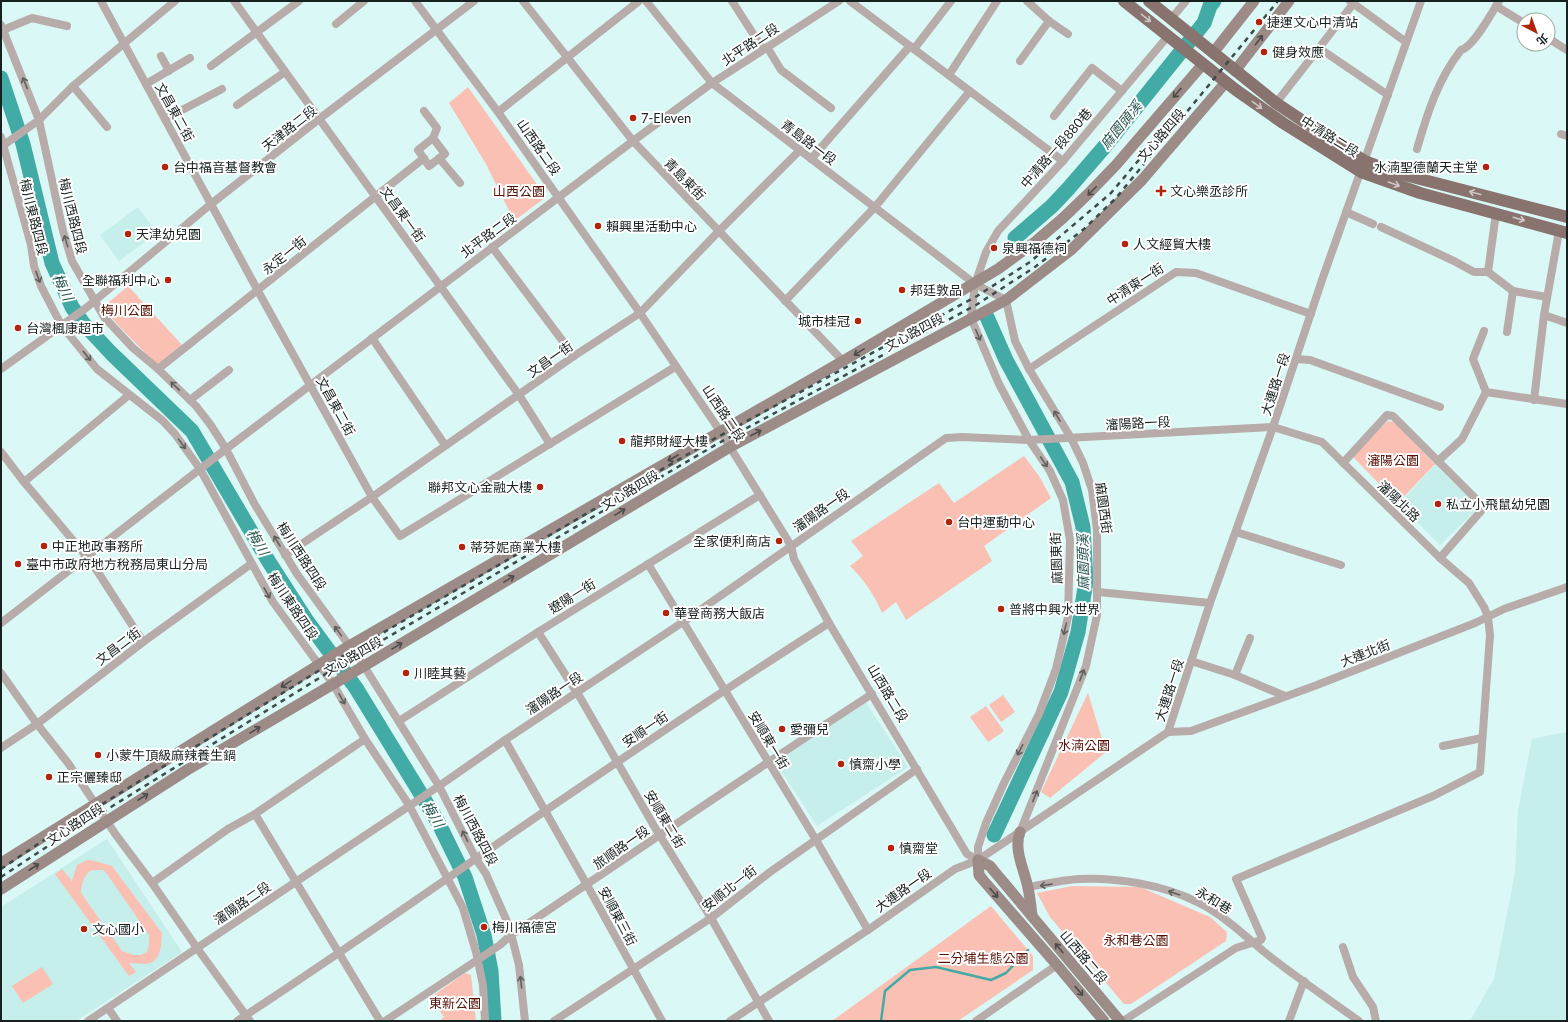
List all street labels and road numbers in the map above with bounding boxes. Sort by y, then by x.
street label: 北平路二段 [718,20,782,68]
street label: 文昌東二街 [152,80,198,144]
street label: 天津路二段 [258,102,320,154]
street label: 中清路一段880巷 [1017,105,1095,191]
street label: 文心路四段 [1134,105,1188,165]
street label: 中清路二段 [1298,112,1362,160]
street label: 山西路二段 [514,116,564,178]
street label: 青島路一段 [778,116,840,168]
street label: 青島東街 [661,155,709,203]
street label: 梅川西路四段 [56,176,90,256]
street label: 梅川東路四段 [17,177,51,257]
street label: 文昌東一街 [377,183,429,245]
street label: 北平路二段 [457,209,519,261]
street label: 永定一街 [259,232,309,278]
street label: 中清東一街 [1103,260,1167,308]
street label: 文心路四段 [882,310,946,354]
street label: 文昌一街 [524,338,576,380]
street label: 大連路一段 [1257,351,1293,417]
street label: 文昌東二街 [313,374,359,438]
street label: 山西路二段 [699,382,749,444]
street label: 瀋陽路一段 [1105,413,1171,433]
street label: 文心路四段 [598,466,662,514]
street label: 瀋陽北路 [1375,477,1423,525]
street label: 麻園西街 [1092,481,1116,535]
street label: 瀋陽路一段 [790,485,852,535]
street label: 梅川西路四段 [274,519,330,593]
street label: 麻園東街 [1047,532,1065,584]
street label: 梅川東路四段 [265,569,321,643]
street label: 遼陽一街 [546,575,598,617]
street label: 文昌二街 [92,624,144,668]
street label: 文心路四段 [321,633,385,679]
street label: 大連北街 [1338,636,1392,670]
street label: 大連路一段 [1151,657,1187,723]
street label: 山西路二段 [864,661,912,725]
street label: 瀋陽路一段 [523,668,585,718]
street label: 安順一街 [619,708,671,750]
street label: 安順東一街 [745,708,793,772]
street label: 安順東二街 [641,787,689,851]
street label: 梅川西路四段 [451,792,501,868]
street label: 文心路四段 [43,800,107,848]
street label: 旅順路一段 [590,822,652,872]
street label: 安順北一街 [698,862,760,914]
street label: 大連路一段 [872,865,934,915]
street label: 瀋陽路二段 [211,878,273,928]
street label: 永和巷 [1193,883,1235,917]
street label: 安順東三街 [596,884,640,948]
street label: 山西路二段 [1057,927,1111,987]

